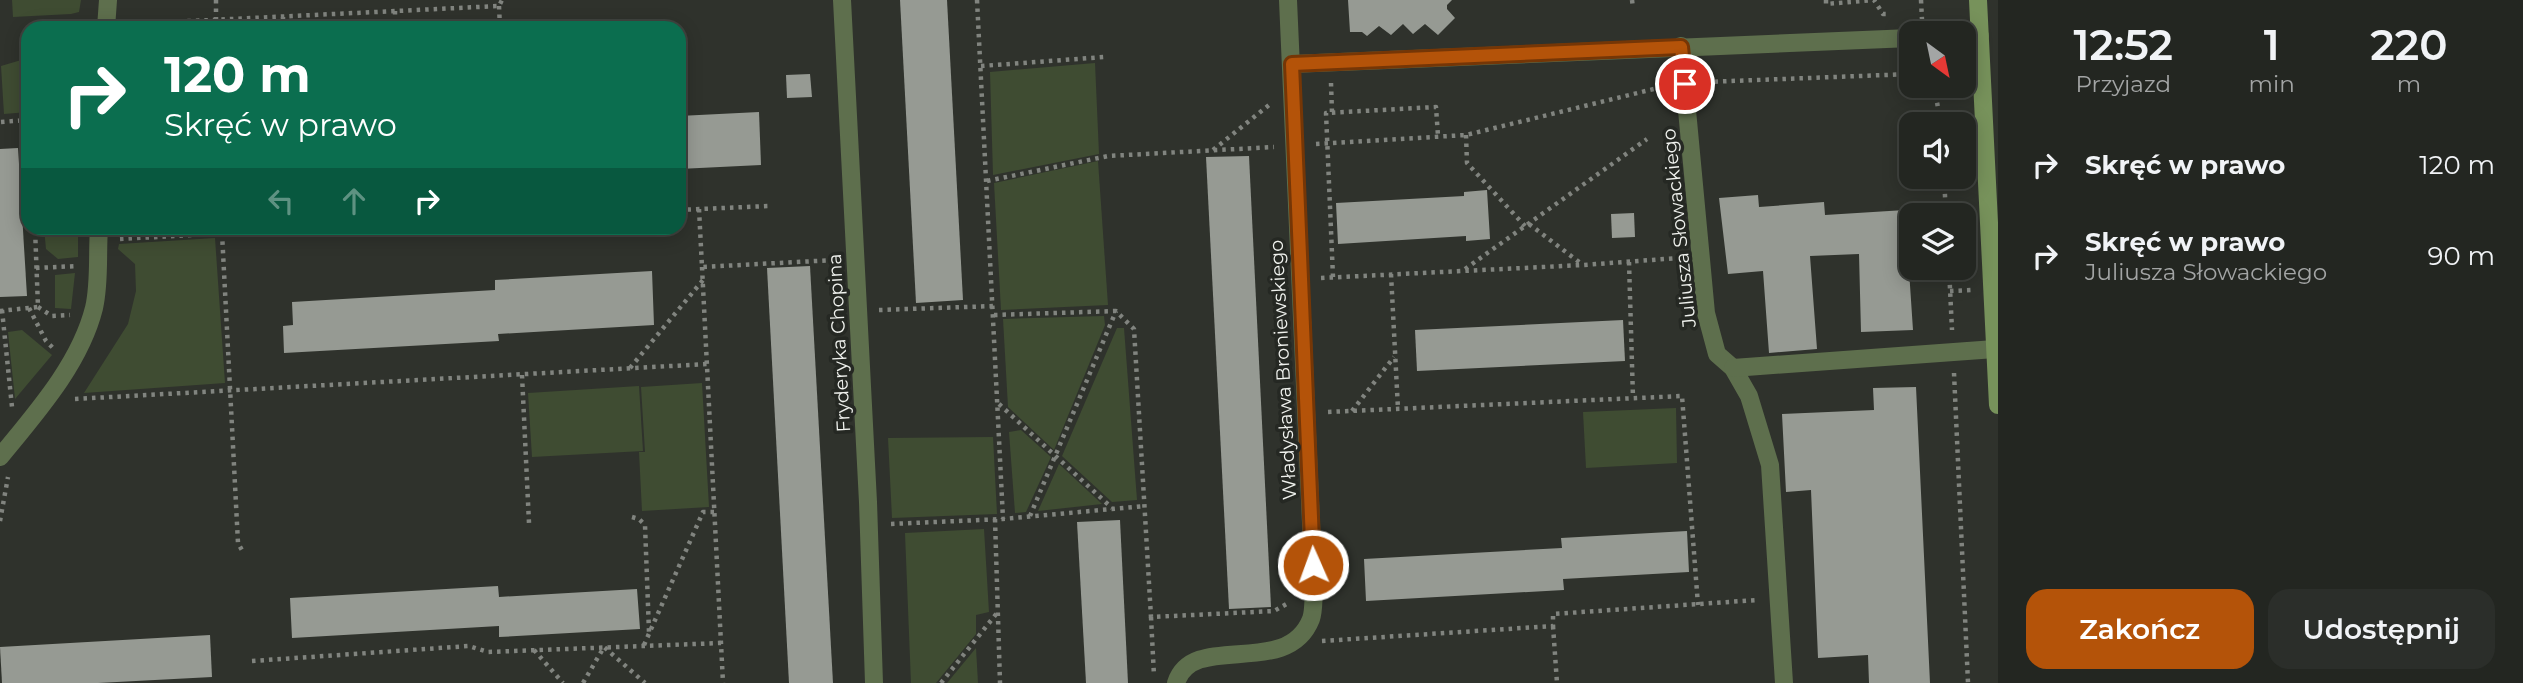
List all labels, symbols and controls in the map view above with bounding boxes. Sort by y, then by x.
text: 12:52 [2074,19,2173,71]
text: 1 [2264,19,2280,71]
text: 220 [2370,19,2447,71]
north arrow [1899,21,1976,98]
map controls [1899,21,1976,280]
text: 120 m [164,45,311,104]
icon: right [49,49,140,140]
pin [1655,54,1715,114]
icon: arrive [1666,65,1704,103]
text: Przyjazd [2076,70,2171,98]
text: min [2249,70,2295,98]
text: m [2397,70,2421,98]
text: Skręć w prawo [164,105,397,144]
button: sound [1899,112,1976,189]
street label: Juliusza Słowackiego [1657,127,1701,330]
icon: right [2026,146,2064,184]
text: Skręć w prawo [2085,149,2285,181]
text: 120 m [2419,149,2495,181]
icon: left [262,182,300,220]
icon: ahead [335,182,373,220]
icon: right [408,182,446,220]
button: layers [1899,203,1976,280]
text: Skręć w prawo [2085,226,2285,258]
icon: right [2026,237,2064,275]
street label: Władysława Broniewskiego [1265,239,1301,501]
text: 90 m [2428,240,2495,272]
street label: Fryderyka Chopina [823,253,855,433]
text: Juliusza Słowackiego [2085,258,2327,286]
position arrow [1276,528,1350,602]
button: Zakończ [2026,589,2254,669]
button: Udostępnij [2268,589,2495,669]

